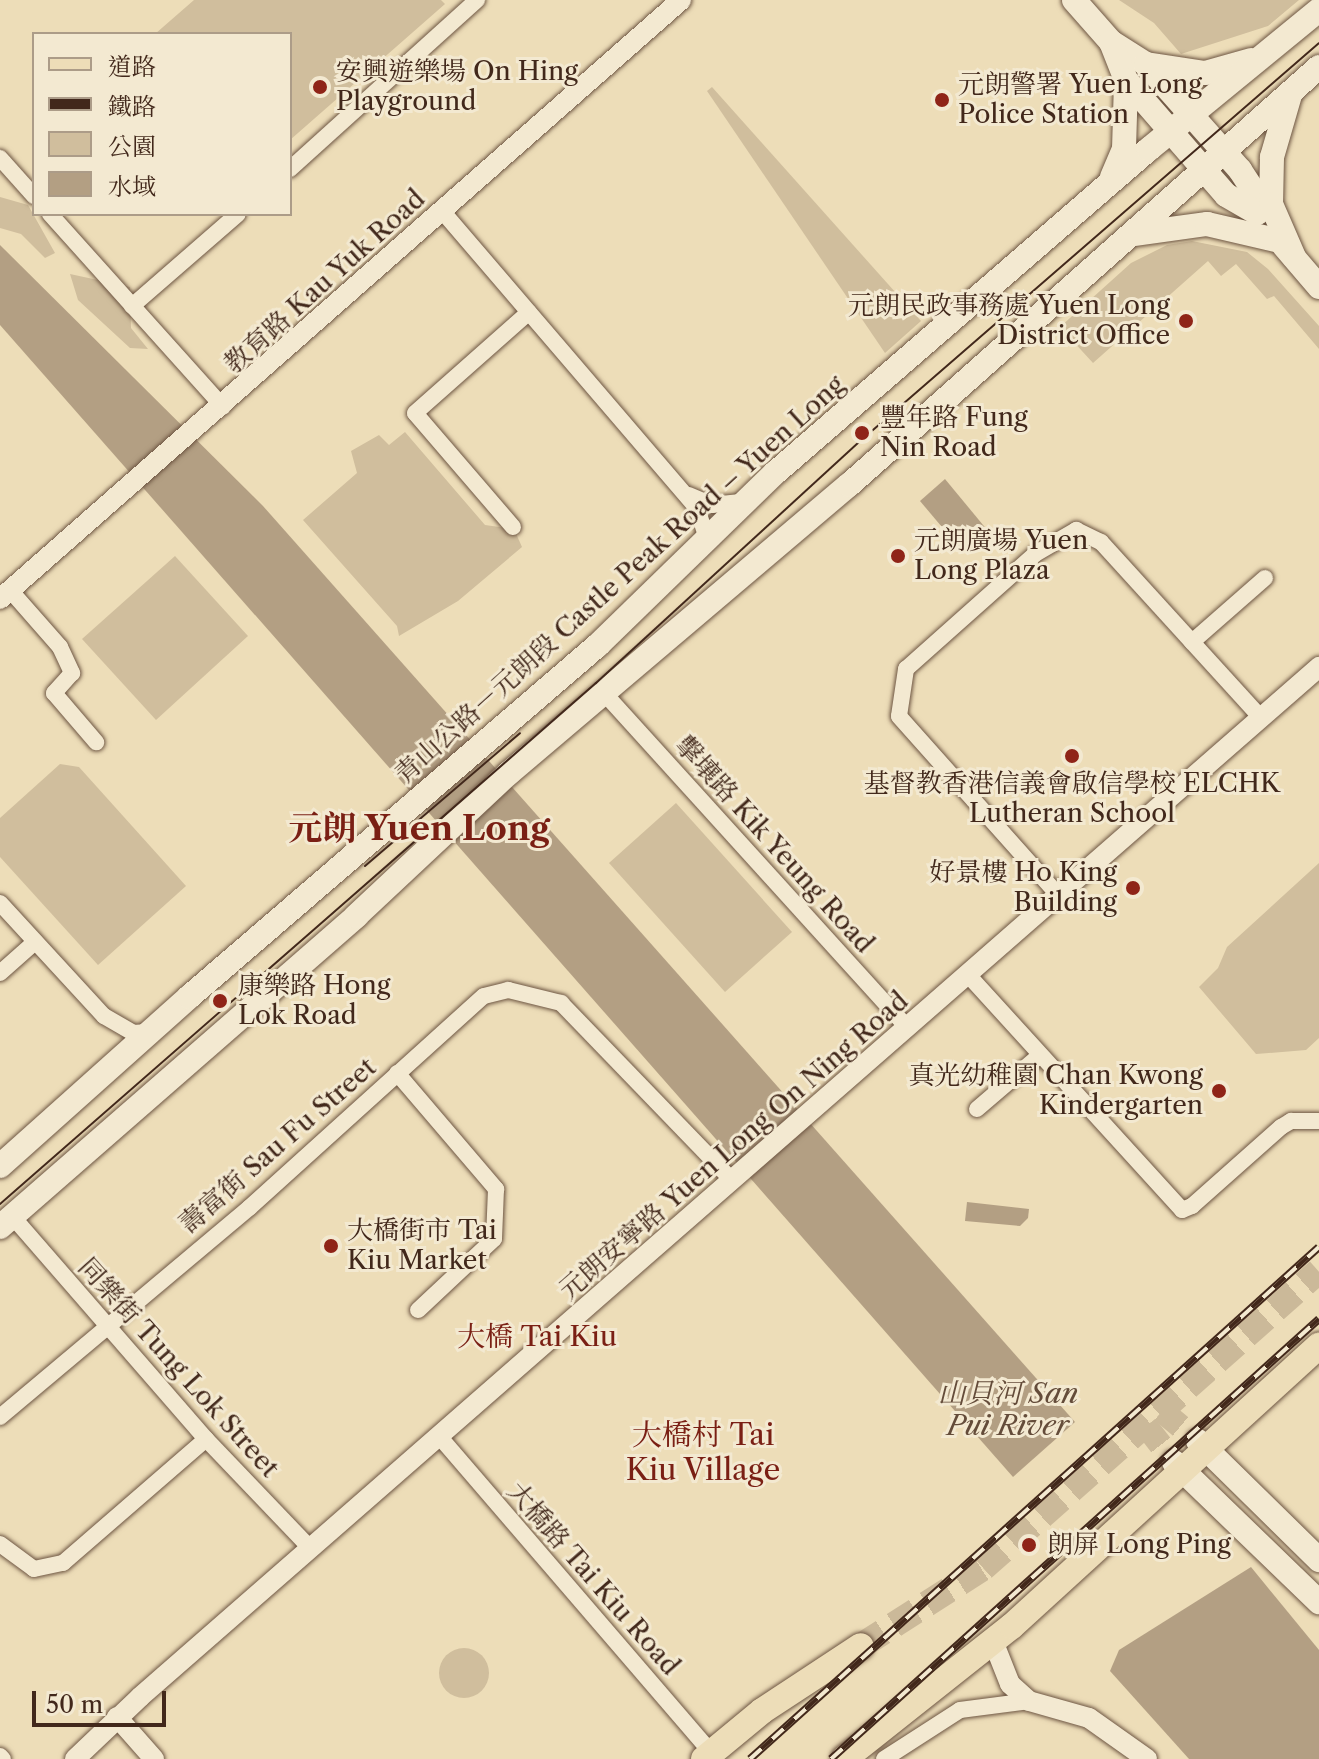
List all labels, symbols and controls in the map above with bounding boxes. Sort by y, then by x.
legend [32,32,292,216]
text: 道路 [108,52,156,81]
place label: 安興遊樂場 On Hing Playground [336,56,578,118]
place label: 元朗警署 Yuen Long Police Station [958,69,1202,130]
marker: 安興遊樂場 On Hing Playground [311,78,329,96]
marker: 元朗警署 Yuen Long Police Station [933,91,951,109]
text: 鐵路 [108,92,156,121]
text: 公園 [108,132,156,161]
text: 水域 [108,172,156,201]
street label: 教育路 Kau Yuk Road [218,183,432,381]
place label: 元朗民政事務處 Yuen Long District Office [848,290,1170,352]
marker: 元朗民政事務處 Yuen Long District Office [1177,312,1195,330]
street label: 青山公路－元朗段 Castle Peak Road – Yuen Long [388,369,852,791]
place label: 豐年路 Fung Nin Road [880,402,1028,464]
marker: 豐年路 Fung Nin Road [851,422,873,444]
place label: 元朗廣場 Yuen Long Plaza [914,525,1088,586]
marker: 元朗廣場 Yuen Long Plaza [889,547,907,565]
street label: 擊壤路 Kik Yeung Road [668,730,880,960]
marker: 基督教香港信義會啟信學校 ELCHK Lutheran School [1063,747,1081,765]
place label: 基督教香港信義會啟信學校 ELCHK Lutheran School [864,768,1280,830]
district label: 元朗 Yuen Long [288,809,550,849]
place label: 好景樓 Ho King Building [929,857,1117,918]
marker: 好景樓 Ho King Building [1124,879,1142,897]
place label: 康樂路 Hong Lok Road [238,970,391,1032]
street label: 元朗安寧路 Yuen Long On Ning Road [553,986,915,1306]
marker: 康樂路 Hong Lok Road [209,990,231,1012]
street label: 壽富街 Sau Fu Street [173,1052,383,1240]
place label: 真光幼稚園 Chan Kwong Kindergarten [908,1060,1203,1122]
marker: 真光幼稚園 Chan Kwong Kindergarten [1210,1082,1228,1100]
place label: 大橋街市 Tai Kiu Market [347,1215,497,1276]
marker: 大橋街市 Tai Kiu Market [322,1237,340,1255]
street label: 同樂街 Tung Lok Street [71,1252,285,1484]
district label: 大橋 Tai Kiu [457,1319,617,1353]
water label: 山貝河 San Pui River [938,1376,1078,1442]
district label: 大橋村 Tai Kiu Village [614,1417,792,1488]
street label: 大橋路 Tai Kiu Road [501,1476,685,1682]
place label: 朗屏 Long Ping [1047,1529,1231,1561]
marker: 朗屏 Long Ping [1018,1534,1040,1556]
scale bar [36,1675,170,1725]
text: 50 m [46,1690,103,1719]

